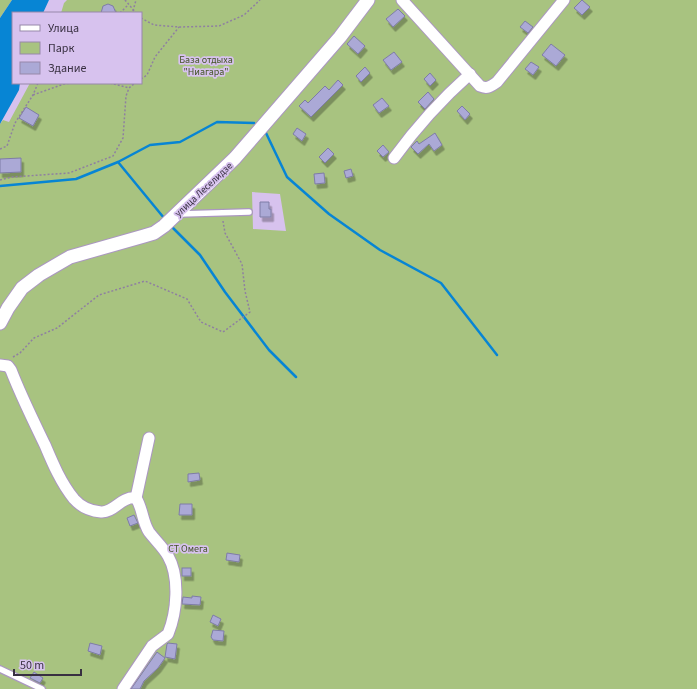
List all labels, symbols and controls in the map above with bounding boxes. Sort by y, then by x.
legend [12,12,142,84]
text: Улица [48,20,79,37]
text: Парк [48,40,74,57]
park label: База отдыха "Ниагара" [179,53,233,79]
text: Здание [48,60,87,77]
street label: улица Леселидзе [172,159,236,220]
park label: СТ Омега [168,542,208,556]
scale bar [14,651,81,677]
text: 50 m [20,657,44,674]

